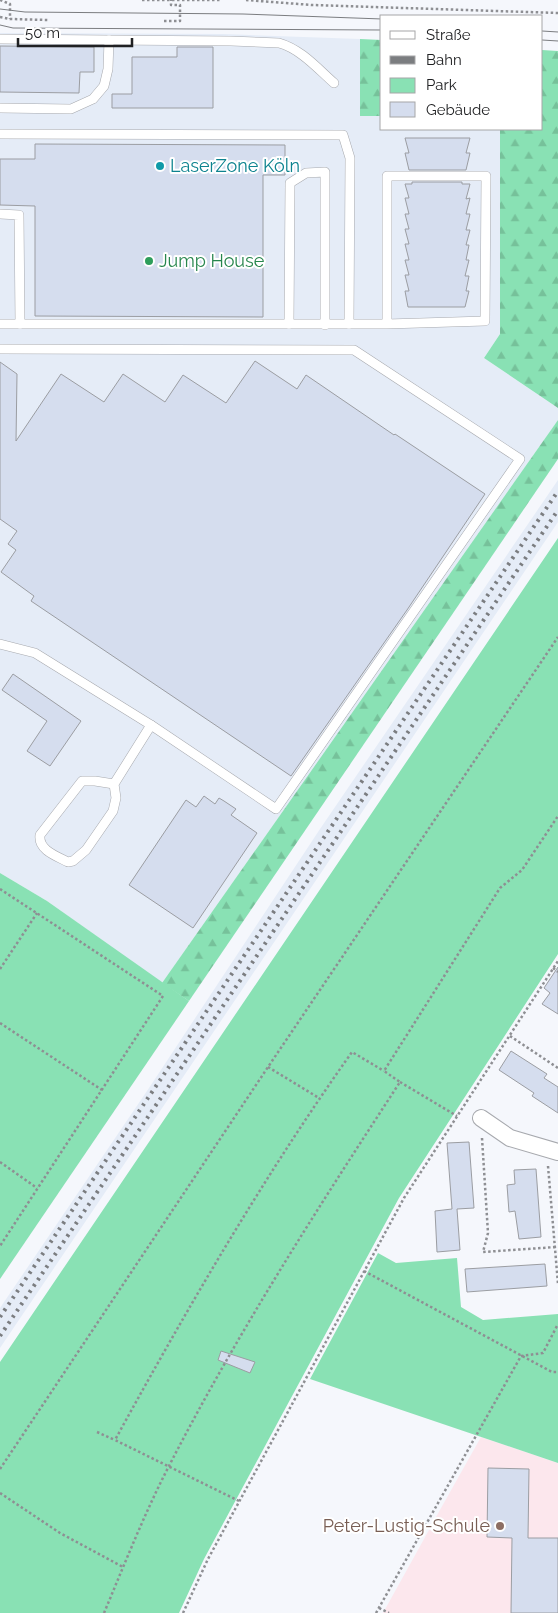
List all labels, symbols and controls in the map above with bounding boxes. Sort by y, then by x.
scale bar [18,15,131,47]
legend [380,15,543,130]
text: 50 m [25,24,60,42]
text: Straße [426,26,471,44]
text: Bahn [426,51,462,69]
text: Park [426,76,457,94]
text: Gebäude [426,101,490,119]
place label: LaserZone Köln [170,155,300,176]
marker: LaserZone Köln [154,160,166,172]
place label: Jump House [159,250,265,271]
marker: Jump House [143,255,155,267]
place label: Peter-Lustig-Schule [323,1515,490,1536]
marker: Peter-Lustig-Schule [494,1520,506,1532]

